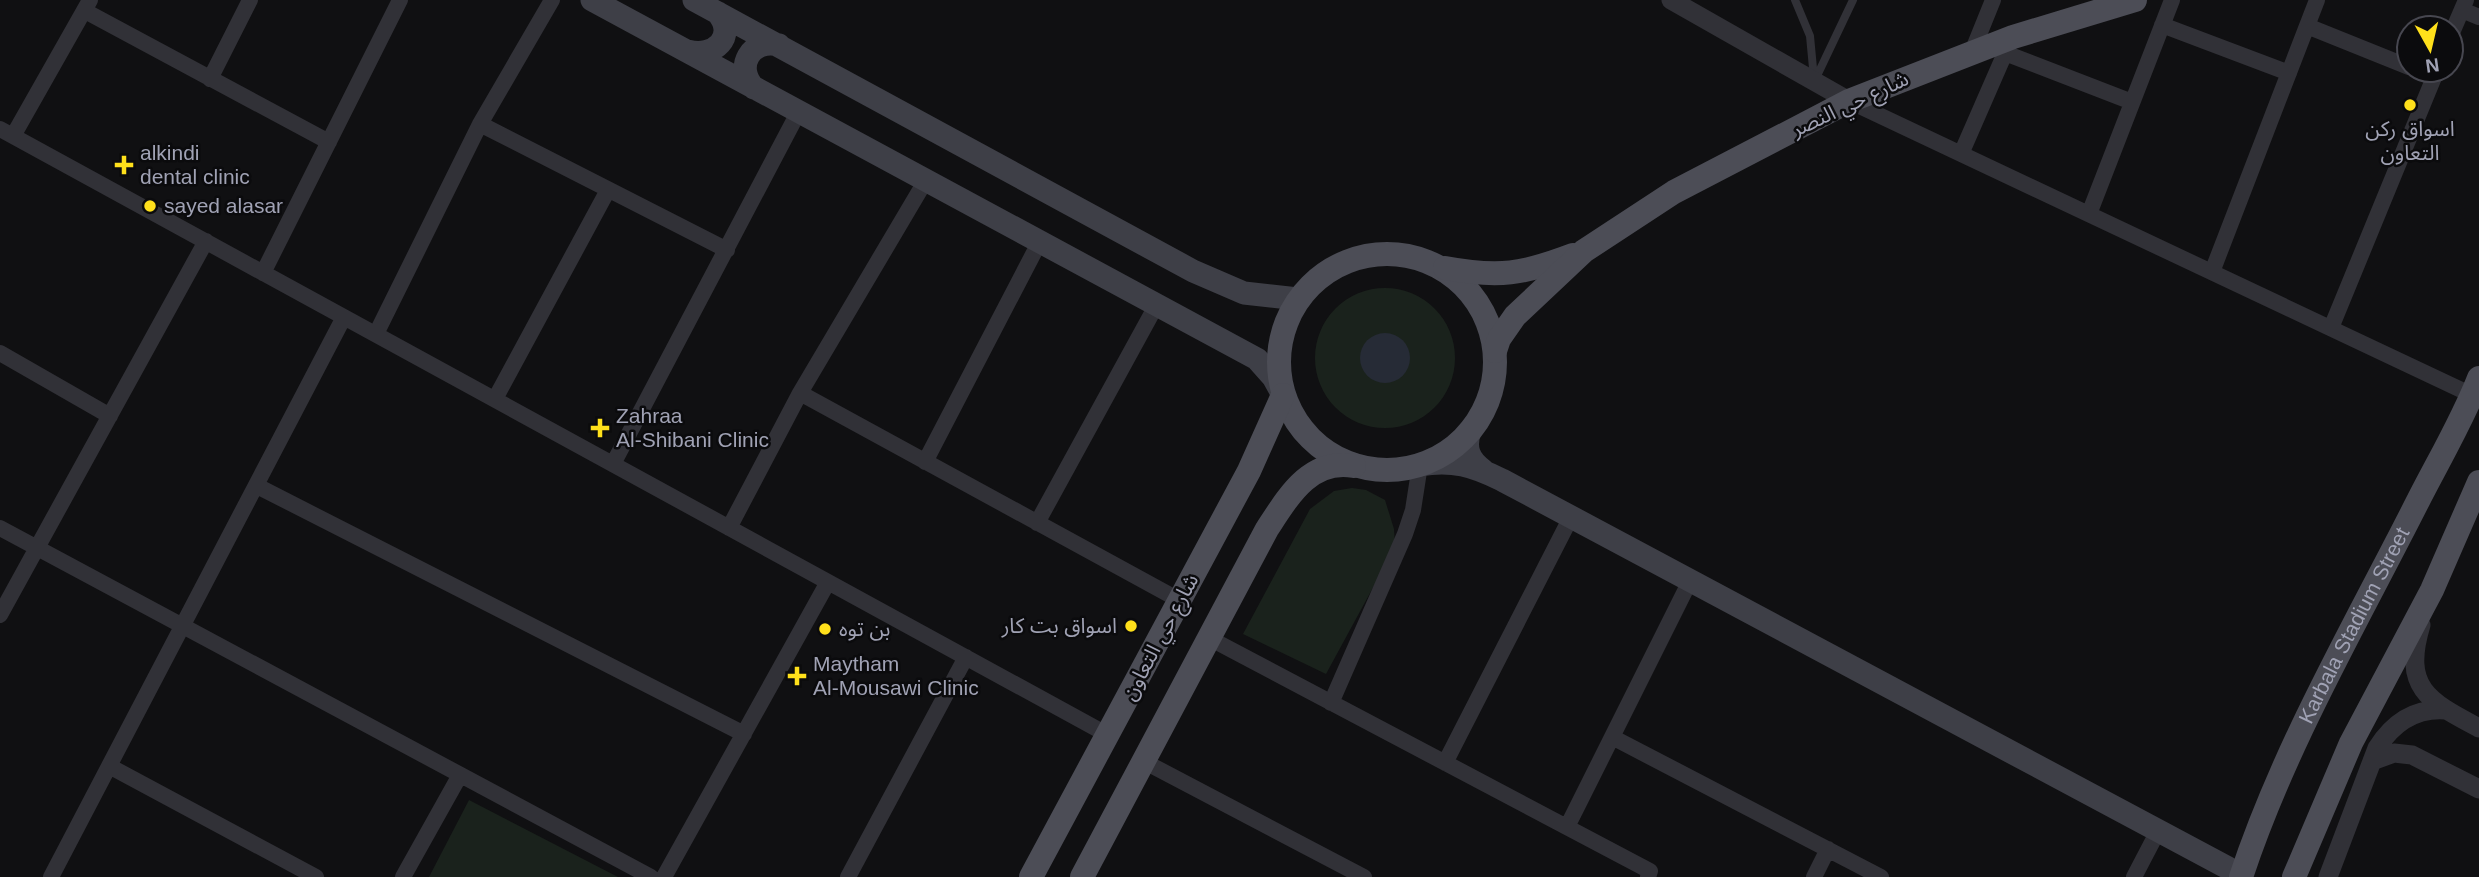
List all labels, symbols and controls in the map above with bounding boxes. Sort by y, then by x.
north arrow [2395,14,2465,84]
text: N [2424,54,2441,77]
street label: شارع حي النصر [1787,66,1914,146]
marker: اسواق ركن التعاون [2402,97,2418,113]
place label: اسواق ركن التعاون [2365,117,2455,165]
place label: alkindi dental clinic [140,141,250,188]
marker: alkindi dental clinic [114,155,134,175]
place label: sayed alasar [164,194,283,217]
marker: sayed alasar [142,198,158,214]
place label: Zahraa Al-Shibani Clinic [616,404,769,451]
marker: Zahraa Al-Shibani Clinic [590,418,610,438]
street label: Karbala Stadium Street [2294,523,2414,727]
street label: شارع حي التعاون [1117,570,1207,706]
place label: اسواق بت كار [1001,614,1117,638]
place label: بن توه [839,617,891,641]
marker: اسواق بت كار [1123,618,1139,634]
marker: بن توه [817,621,833,637]
place label: Maytham Al-Mousawi Clinic [813,652,979,699]
marker: Maytham Al-Mousawi Clinic [787,666,807,686]

